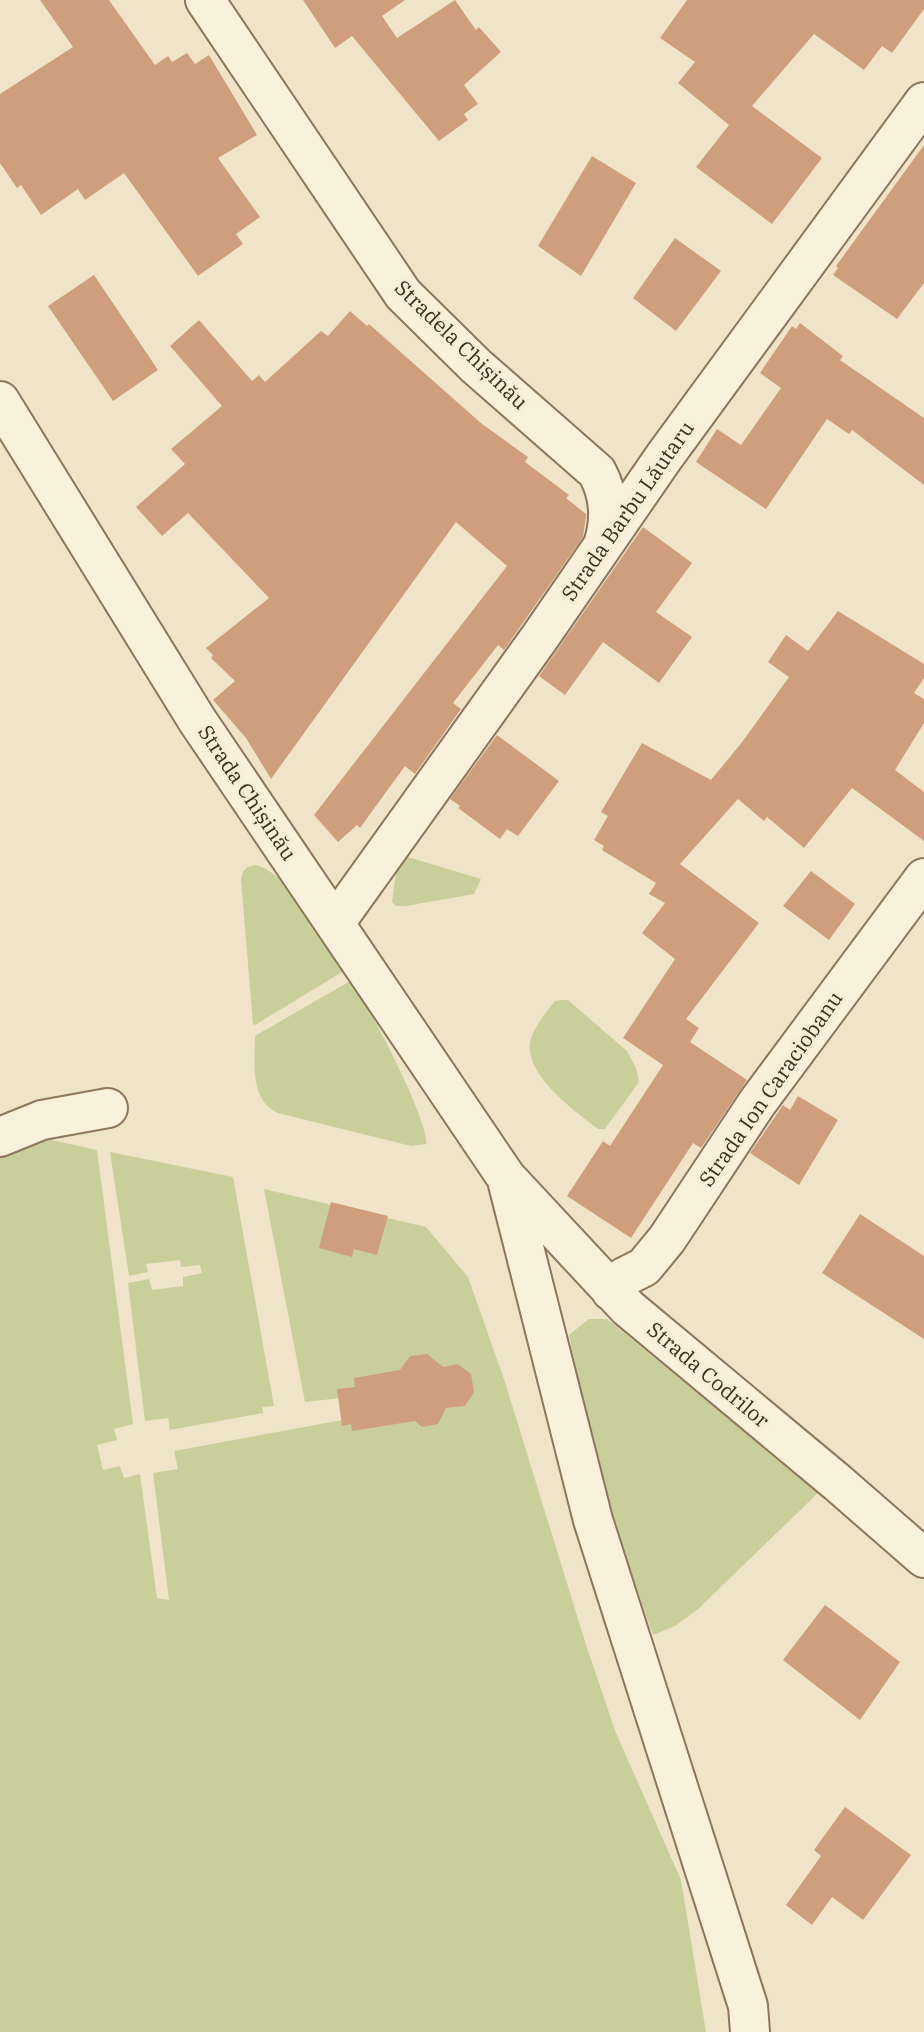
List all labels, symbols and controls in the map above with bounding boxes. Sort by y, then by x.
street label: Stradela Chișinău [389,273,534,415]
street label: Strada Barbu Lăutaru [555,415,700,606]
street label: Strada Chișinău [192,719,304,866]
street label: Strada Ion Caraciobanu [692,985,848,1192]
street label: Strada Codrilor [642,1315,776,1434]

